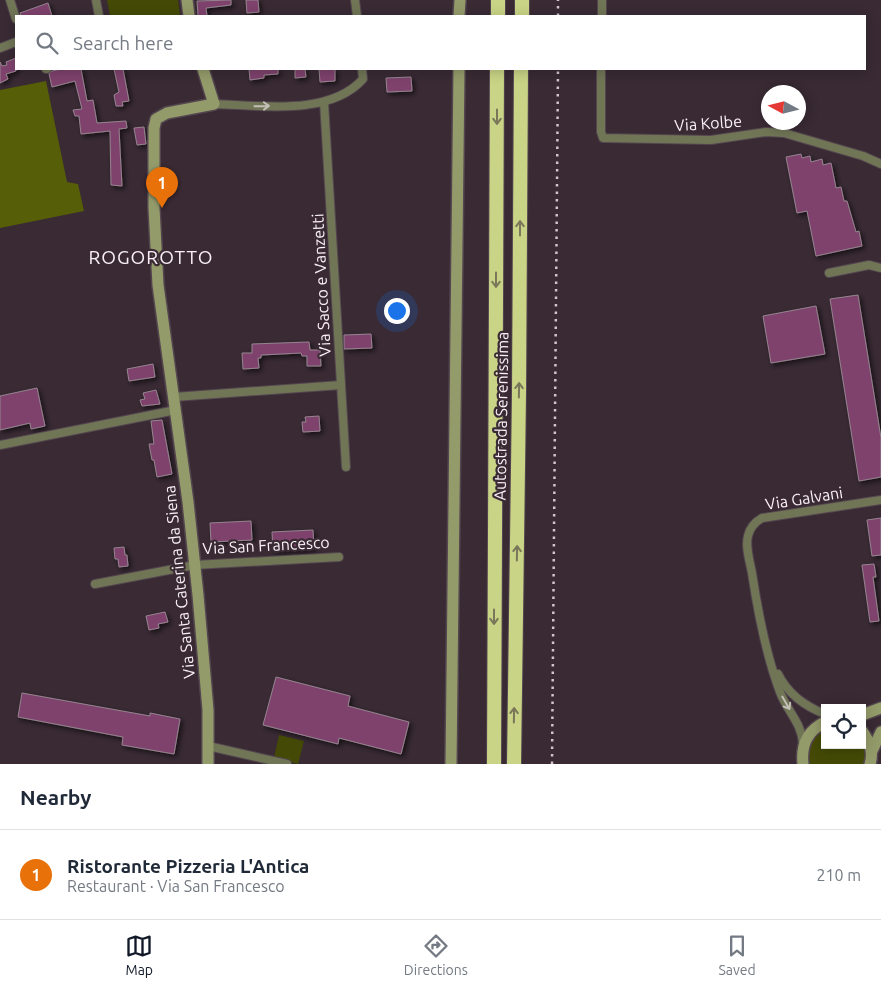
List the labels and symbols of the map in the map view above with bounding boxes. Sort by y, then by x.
north arrow [761,85,806,130]
one-way arrow [254,101,270,111]
one-way arrow [492,109,502,125]
street label: Via Kolbe [674,112,742,134]
pin: 1 [146,167,178,208]
street label: Via Sacco e Vanzetti [308,213,334,357]
one-way arrow [515,220,525,236]
district label: ROGOROTTO [88,246,214,268]
one-way arrow [491,272,501,288]
your location [384,298,410,324]
street label: Autostrada Serenissima [491,331,511,501]
one-way arrow [514,383,524,399]
street label: Via Galvani [764,483,844,513]
street label: Via Santa Caterina da Siena [160,484,198,680]
street label: Via San Francesco [202,533,330,557]
one-way arrow [512,545,522,562]
one-way arrow [489,609,499,625]
one-way arrow [781,696,791,710]
one-way arrow [510,708,519,724]

